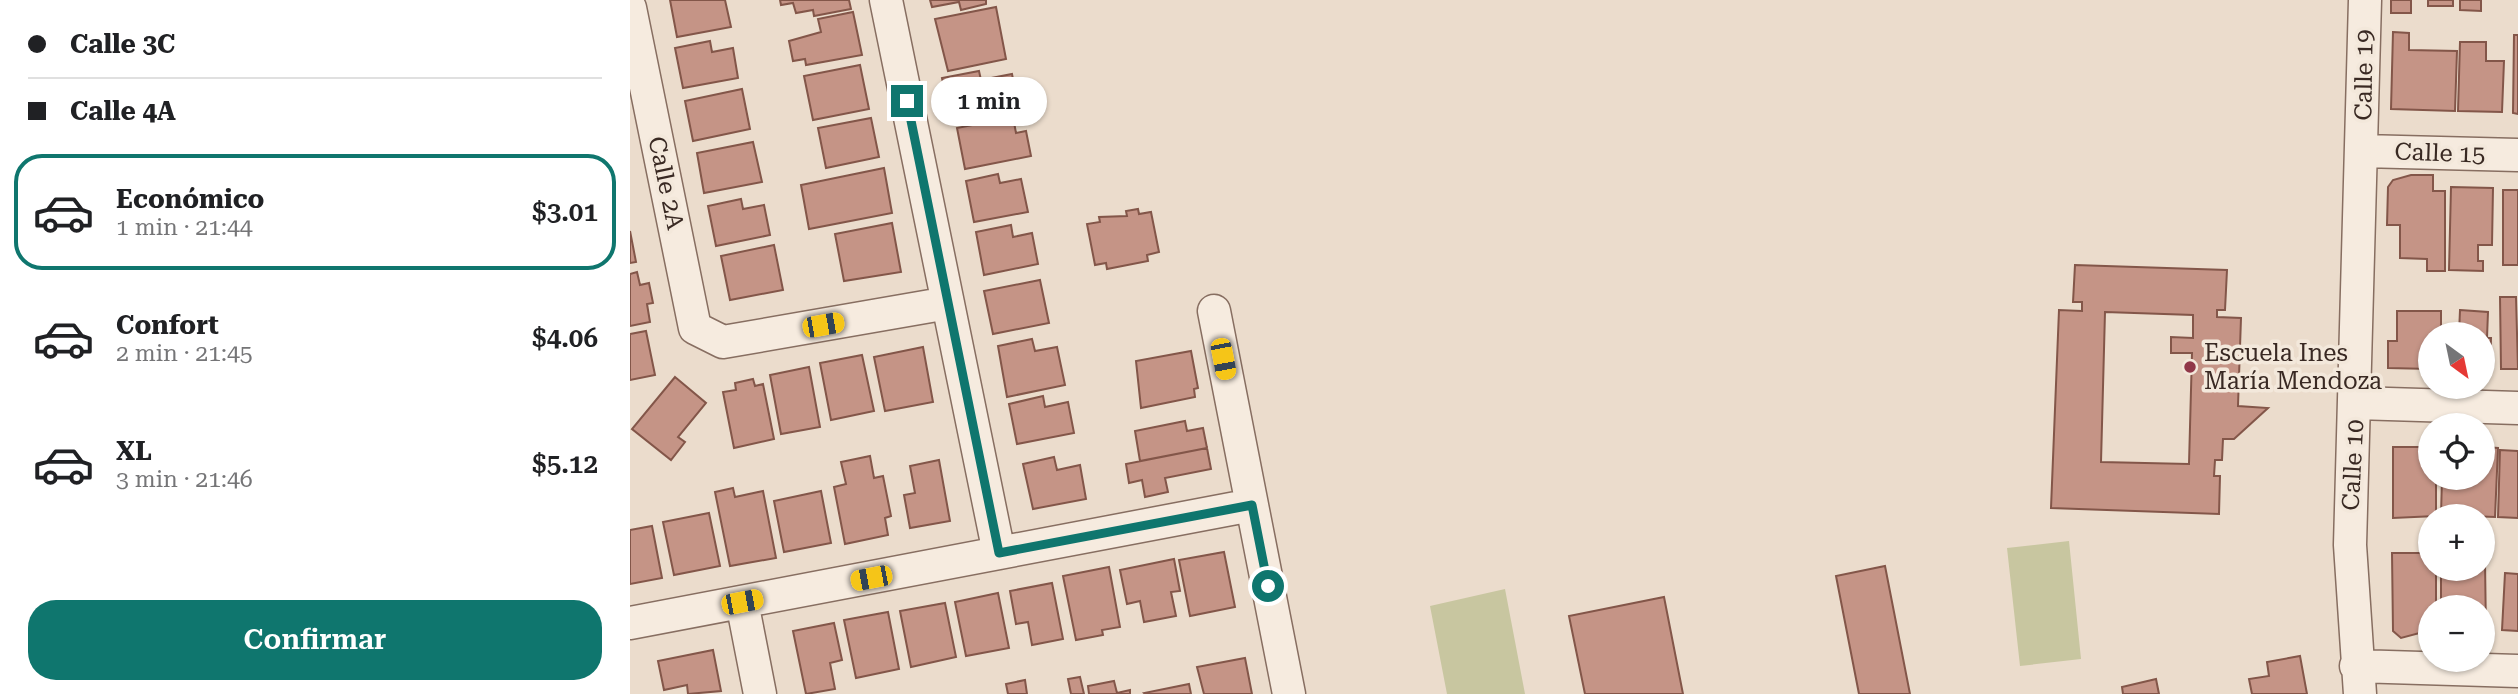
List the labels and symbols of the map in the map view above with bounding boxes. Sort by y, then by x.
street label: Calle 19 [2349,29,2379,121]
callout: 1 min [932,76,1047,126]
route end [891,85,923,117]
street label: Calle 2A [642,134,690,232]
street label: Calle 15 [2394,137,2486,169]
car [801,311,846,339]
north arrow [2418,322,2496,399]
car [1209,336,1238,382]
place label: Escuela Ines María Mendoza [2204,339,2382,395]
marker: Escuela Ines María Mendoza [2182,359,2198,375]
street label: Calle 10 [2337,419,2369,511]
car [849,564,894,592]
route start [1252,570,1284,602]
car [720,588,765,616]

